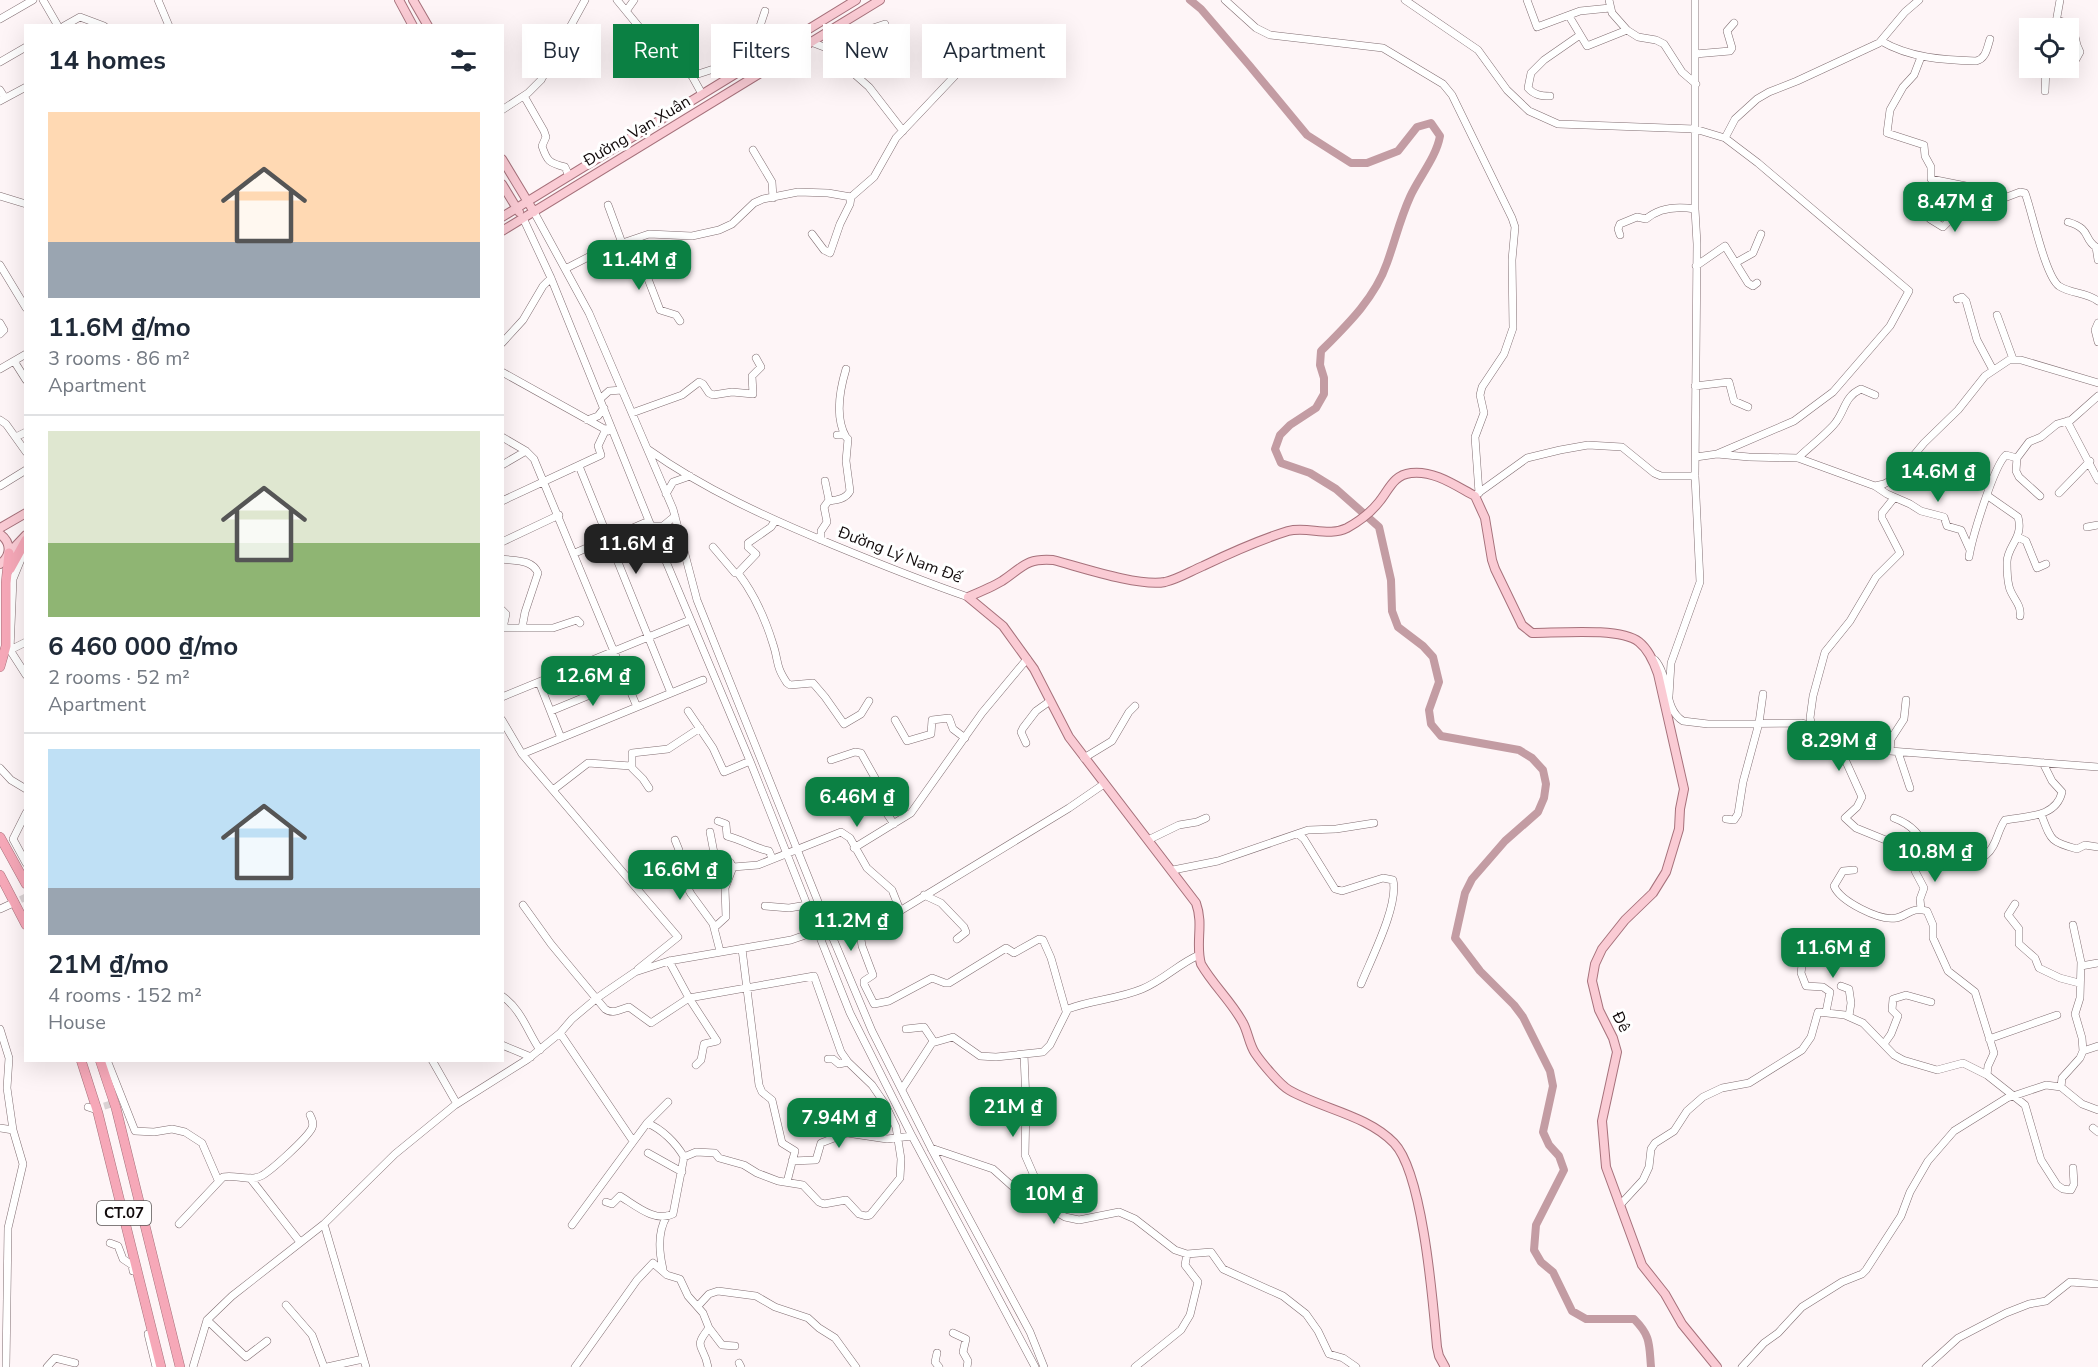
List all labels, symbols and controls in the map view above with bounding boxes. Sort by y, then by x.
map controls [2019,18,2079,78]
button: locate [2019,18,2079,78]
chip: Buy [522,24,601,78]
chip: Rent [613,24,699,78]
chip: Filters [711,24,811,78]
chip: New [823,24,910,78]
chip: Apartment [922,24,1066,78]
text: 14 homes [48,43,166,78]
icon: filters [447,44,480,77]
street label: Đường Vạn Xuân [579,90,695,172]
icon: home [210,151,318,259]
pin: 8.47M ₫ [1900,182,2010,233]
text: 8.47M ₫ [1917,188,1993,215]
pin: 11.4M ₫ [584,240,694,291]
text: 11.4M ₫ [601,246,677,273]
text: 11.6M ₫/mo [48,310,191,345]
text: 3 rooms · 86 m² [48,345,190,372]
text: Apartment [48,372,146,399]
pin: 14.6M ₫ [1883,452,1993,503]
text: 14.6M ₫ [1900,458,1976,485]
icon: home [210,470,318,578]
street label: Đường Lý Nam Đế [834,521,966,589]
pin: 11.6M ₫ [581,524,691,575]
text: 11.6M ₫ [598,530,674,557]
text: 6 460 000 ₫/mo [48,629,238,664]
pin: 12.6M ₫ [538,656,648,707]
text: 12.6M ₫ [555,662,631,689]
text: 2 rooms · 52 m² [48,664,190,691]
text: Apartment [48,691,146,718]
pin: 8.29M ₫ [1784,721,1894,772]
text: 8.29M ₫ [1801,727,1877,754]
pin: 6.46M ₫ [802,777,912,828]
text: 6.46M ₫ [819,783,895,810]
icon: home [210,788,318,896]
pin: 10.8M ₫ [1880,832,1990,883]
text: 10.8M ₫ [1897,838,1973,865]
pin: 16.6M ₫ [625,850,735,901]
text: 16.6M ₫ [642,856,718,883]
pin: 11.2M ₫ [796,901,906,952]
text: 11.2M ₫ [813,907,889,934]
pin: 11.6M ₫ [1778,928,1888,979]
text: 11.6M ₫ [1795,934,1871,961]
text: 21M ₫/mo [48,947,169,982]
text: 4 rooms · 152 m² [48,982,202,1009]
street label: Đê [1606,1007,1635,1036]
text: House [48,1009,106,1036]
pin: 21M ₫ [971,1087,1055,1138]
text: 21M ₫ [984,1093,1042,1120]
pin: 7.94M ₫ [784,1098,894,1149]
text: 7.94M ₫ [801,1104,877,1131]
pin: 10M ₫ [1012,1174,1096,1225]
text: 10M ₫ [1025,1180,1083,1207]
road number: CT.07 [97,1201,151,1225]

